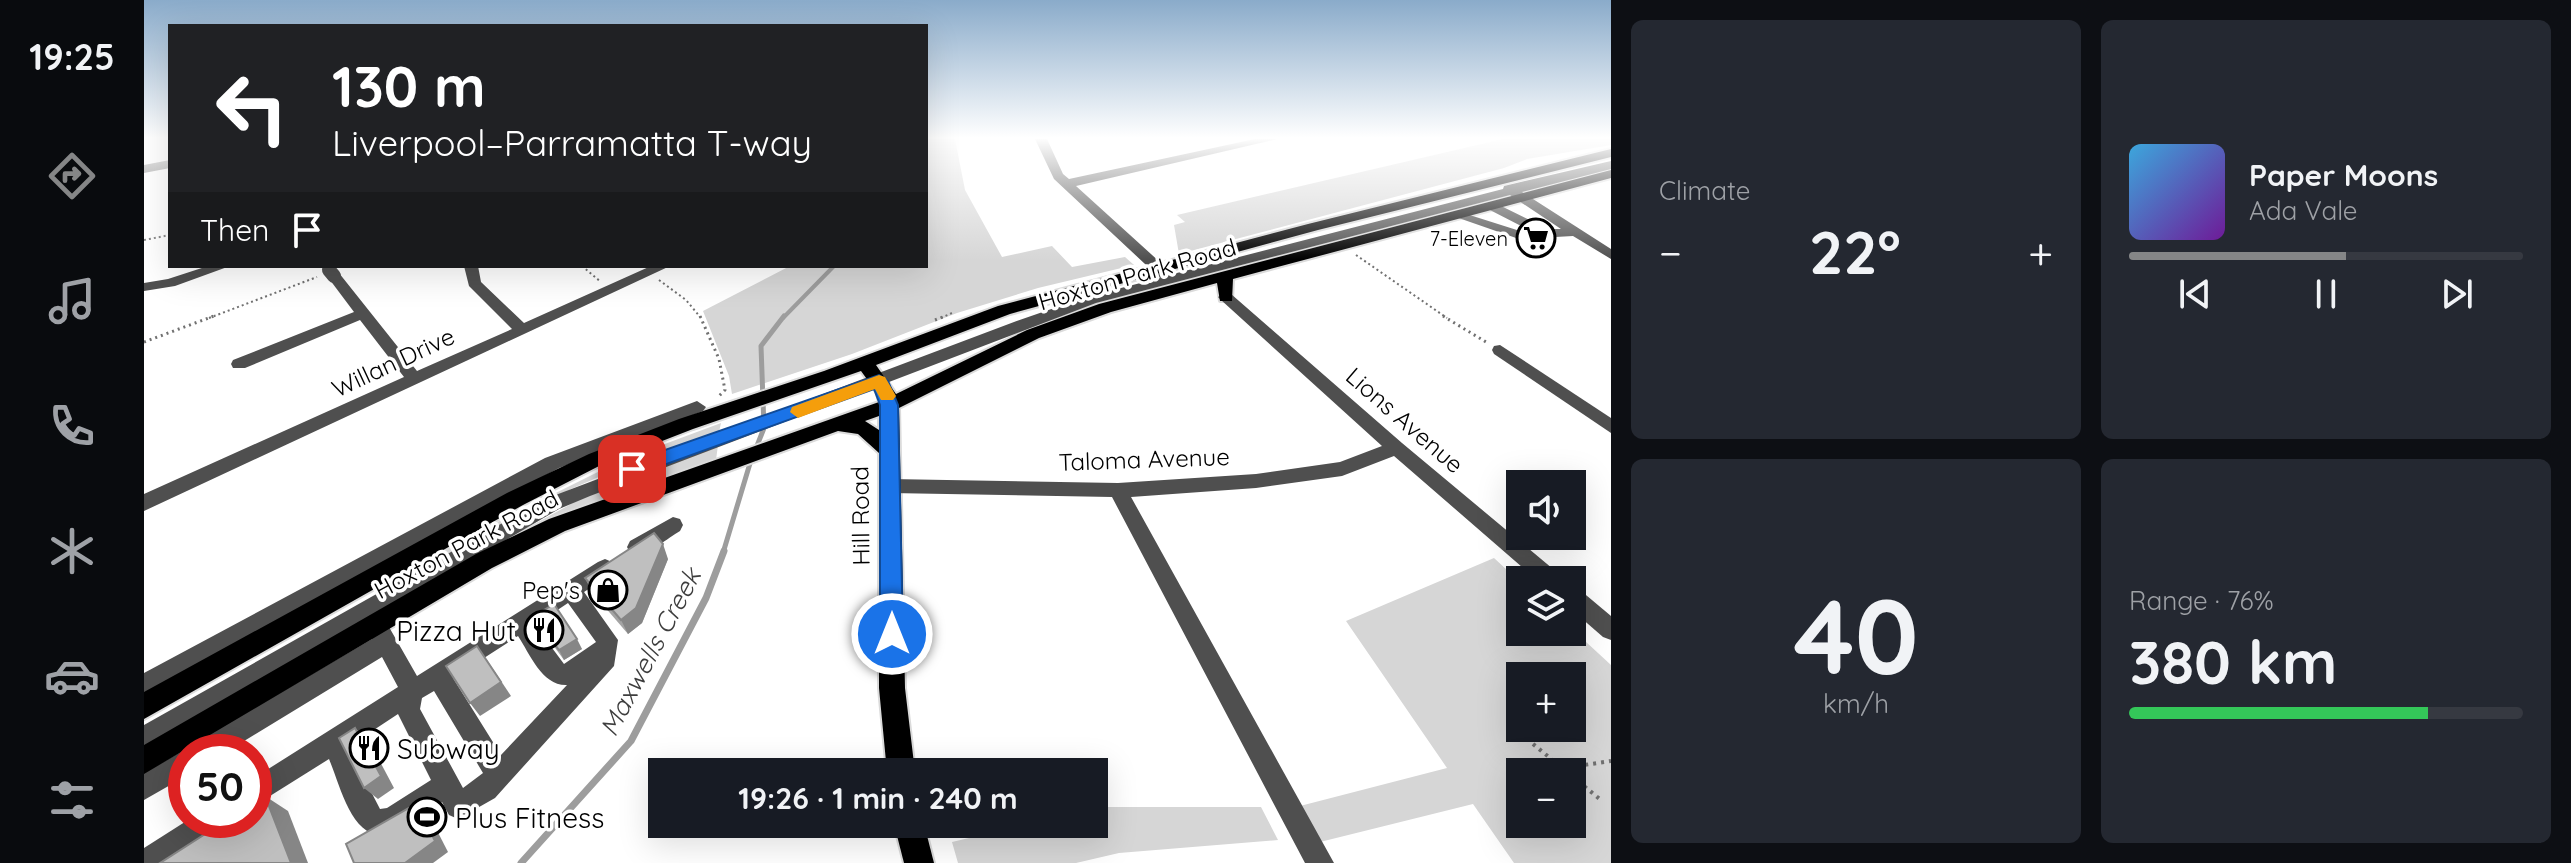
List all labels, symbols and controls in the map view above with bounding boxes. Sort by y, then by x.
text: 19:25 [29,34,115,79]
text: 130 m [332,51,486,121]
icon: left [200,56,304,160]
text: Liverpool–Parramatta T-way [332,120,812,165]
icon: directions [44,148,100,204]
text: Paper Moons [2249,156,2438,194]
text: Climate [1659,174,1750,207]
text: Ada Vale [2249,194,2358,227]
icon: arrive [285,208,329,252]
text: Then [200,211,269,249]
text: 22° [1809,214,1901,289]
supermarket icon: 7-Eleven [1515,217,1557,259]
text: − [1659,225,1682,280]
text: + [2028,225,2053,280]
place label: 7-Eleven [1430,226,1508,251]
street label: Hoxton Park Road [1035,231,1239,317]
icon: previous [2173,272,2217,316]
icon: pause [2304,272,2348,316]
icon: next [2435,272,2479,316]
icon: music [44,273,100,329]
street label: Willan Drive [327,320,459,404]
street label: Lions Avenue [1340,361,1470,479]
icon: phone [44,398,100,454]
pin [598,435,666,503]
street label: Taloma Avenue [1058,441,1230,477]
icon: arrive [610,447,654,491]
street label: Hill Road [844,466,876,566]
map controls [1506,470,1586,838]
button: sound [1506,470,1586,550]
street label: Hoxton Park Road [369,483,563,605]
icon: climate [44,523,100,579]
water label: Maxwells Creek [592,561,709,741]
button: layers [1506,566,1586,646]
shop icon: Pep's [587,569,629,611]
text: 40 [1793,570,1919,700]
place label: Pep's [522,575,580,605]
text: Range · 76% [2129,584,2274,617]
position arrow [850,592,934,676]
restaurant icon: Pizza Hut [523,609,565,651]
place label: Pizza Hut [396,613,516,648]
text: 380 km [2129,624,2337,699]
icon: car [44,648,100,704]
button: + [1506,662,1586,742]
text: km/h [1823,687,1889,720]
restaurant icon: Subway [348,727,390,769]
place label: Subway [397,731,500,766]
speed limit sign: 50 [168,734,272,838]
button: − [1506,758,1586,838]
icon: filters [44,772,100,828]
text: 19:26 · 1 min · 240 m [738,779,1018,817]
sports icon: Plus Fitness [406,796,448,838]
place label: Plus Fitness [455,800,604,835]

